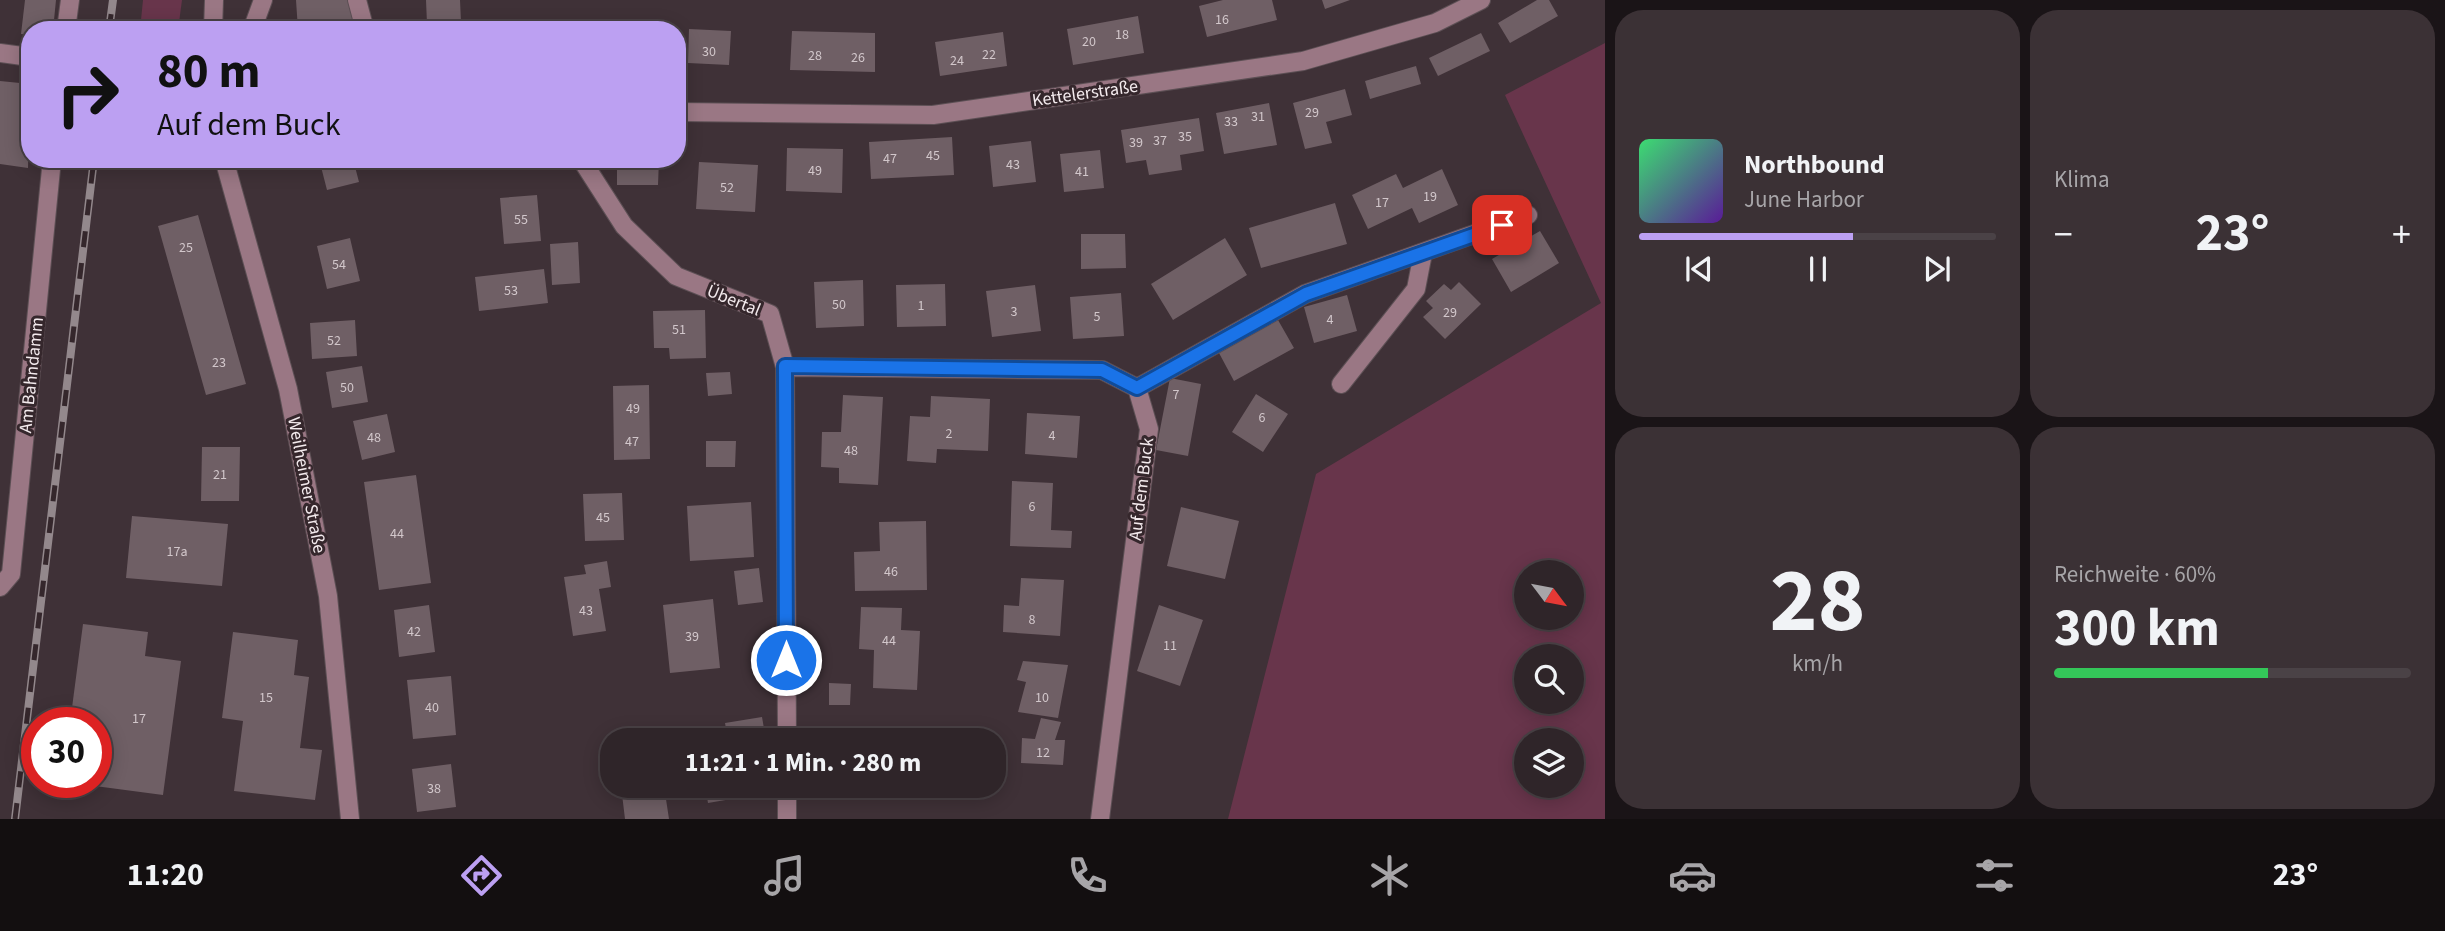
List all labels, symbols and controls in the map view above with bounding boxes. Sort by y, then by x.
house number: 16 [1215,10,1229,30]
house number: 18 [1115,25,1129,45]
house number: 20 [1082,32,1096,52]
text: 80 m [157,37,261,107]
house number: 30 [702,42,716,62]
house number: 22 [982,45,996,65]
house number: 28 [808,46,822,66]
house number: 26 [851,48,865,68]
icon: right [42,49,133,140]
house number: 24 [950,51,964,71]
street label: Kettelerstraße [1031,74,1140,113]
text: Auf dem Buck [157,102,341,148]
house number: 29 [1305,103,1319,123]
house number: 31 [1251,107,1265,127]
house number: 33 [1224,112,1238,132]
house number: 35 [1178,127,1192,147]
house number: 37 [1153,131,1167,151]
house number: 39 [1129,133,1143,153]
house number: 45 [926,146,940,166]
text: Northbound [1744,146,1885,183]
house number: 47 [883,149,897,169]
house number: 43 [1006,155,1020,175]
house number: 49 [808,161,822,181]
house number: 41 [1075,162,1089,182]
text: Klima [2054,163,2110,196]
house number: 52 [720,178,734,198]
text: June Harbor [1744,183,1864,216]
house number: 19 [1423,187,1437,207]
house number: 17 [1375,193,1389,213]
pin [1472,195,1532,255]
text: 23° [2196,197,2269,271]
icon: arrive [1483,206,1521,244]
text: − [2054,208,2073,262]
text: + [2392,208,2411,262]
house number: 55 [514,210,528,230]
house number: 25 [179,238,193,258]
icon: previous [1680,250,1718,288]
icon: pause [1799,250,1837,288]
icon: next [1918,250,1956,288]
house number: 54 [332,255,346,275]
street label: Übertal [703,278,765,323]
house number: 53 [504,281,518,301]
house number: 50 [832,295,846,315]
house number: 1 [918,296,925,316]
house number: 3 [1011,302,1018,322]
house number: 29 [1443,303,1457,323]
house number: 5 [1094,307,1101,327]
house number: 4 [1327,310,1334,330]
street label: Am Bahndamm [13,316,50,434]
house number: 51 [672,320,686,340]
house number: 52 [327,331,341,351]
house number: 23 [212,353,226,373]
house number: 50 [340,378,354,398]
house number: 7 [1173,385,1180,405]
house number: 49 [626,399,640,419]
house number: 6 [1259,408,1266,428]
street label: Weilheimer Straße [281,415,332,555]
house number: 2 [946,424,953,444]
house number: 4 [1049,426,1056,446]
house number: 48 [367,428,381,448]
house number: 47 [625,432,639,452]
street label: Auf dem Buck [1123,436,1160,542]
house number: 48 [844,441,858,461]
house number: 21 [213,465,227,485]
house number: 6 [1029,497,1036,517]
house number: 45 [596,508,610,528]
house number: 44 [390,524,404,544]
text: 28 [1769,537,1866,666]
house number: 17a [167,542,187,562]
text: Reichweite · 60% [2054,558,2216,591]
north arrow [1514,560,1584,630]
map controls [1514,560,1584,798]
house number: 46 [884,562,898,582]
text: 300 km [2054,592,2220,666]
house number: 43 [579,601,593,621]
house number: 8 [1029,610,1036,630]
house number: 42 [407,622,421,642]
position arrow [749,623,823,697]
house number: 39 [685,627,699,647]
house number: 44 [882,631,896,651]
house number: 11 [1163,636,1177,656]
button: search [1514,644,1584,714]
text: km/h [1792,647,1843,680]
house number: 15 [259,688,273,708]
house number: 10 [1035,688,1049,708]
house number: 40 [425,698,439,718]
speed limit sign: 30 [21,707,112,798]
house number: 17 [132,709,146,729]
button: layers [1514,728,1584,798]
house number: 12 [1036,743,1050,763]
text: 11:21 · 1 Min. · 280 m [685,744,921,781]
house number: 38 [427,779,441,799]
icon: directions [457,851,506,900]
icon: music [760,851,809,900]
icon: phone [1063,851,1112,900]
icon: climate [1365,851,1414,900]
icon: car [1668,851,1717,900]
icon: filters [1970,851,2019,900]
text: 11:20 [127,852,204,898]
text: 23° [2273,852,2318,898]

